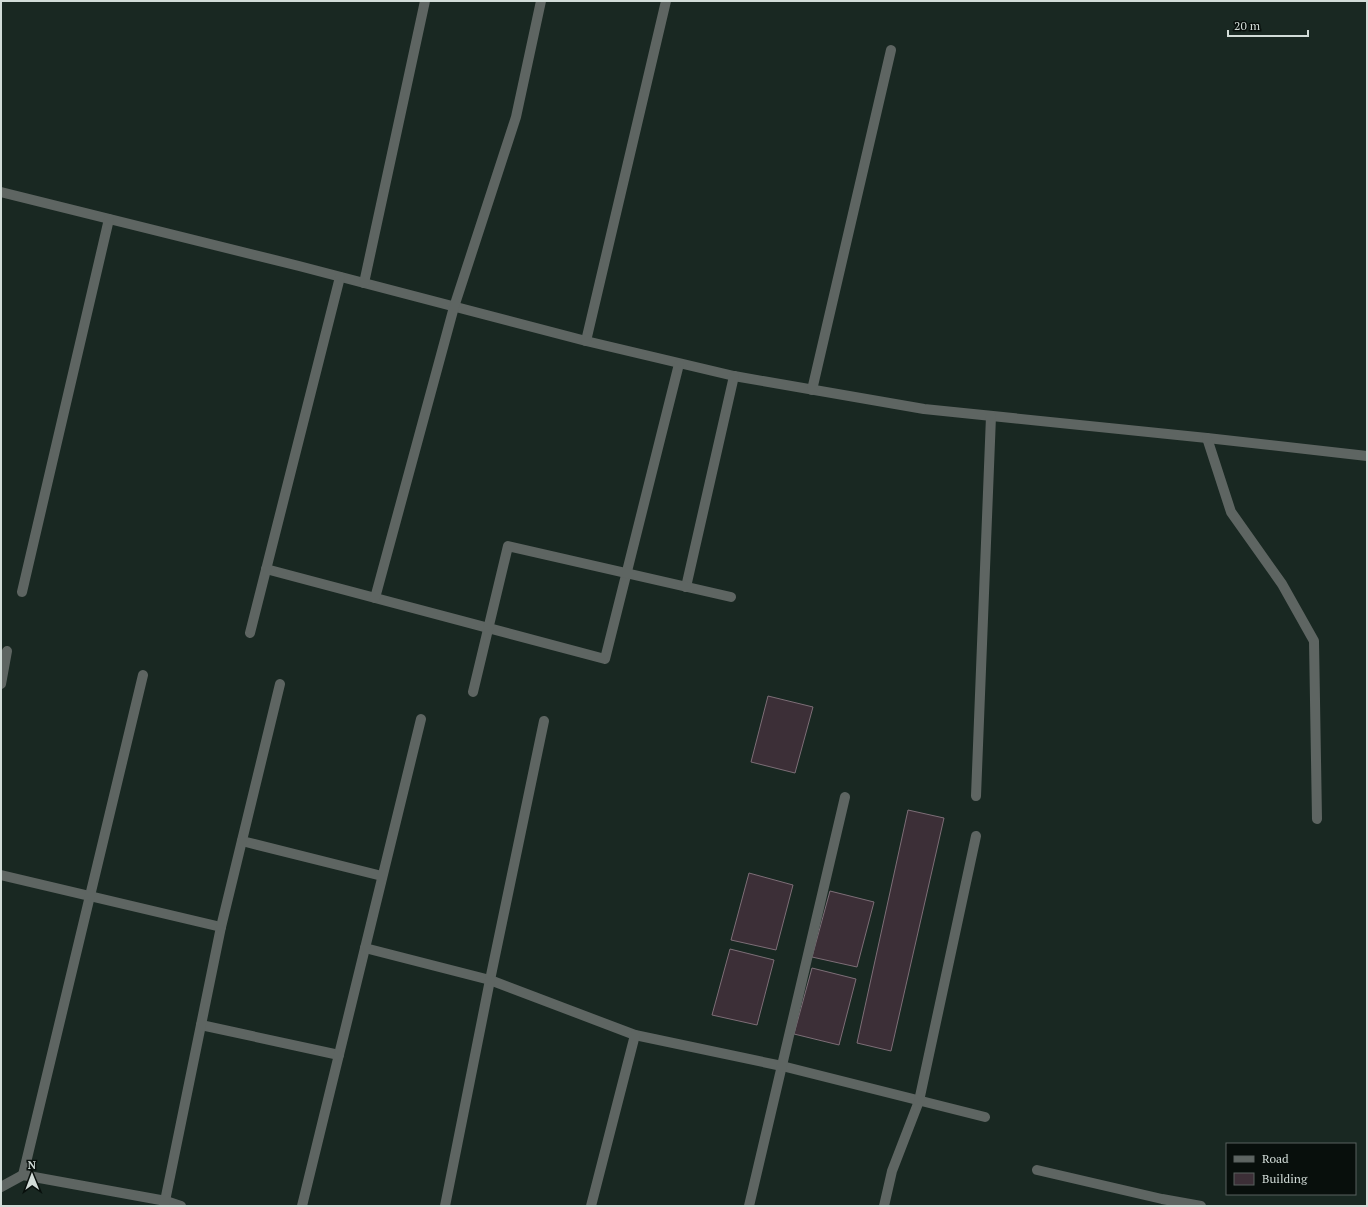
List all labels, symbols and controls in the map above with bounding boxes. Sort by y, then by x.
scale bar [1228,12,1308,38]
text: 20 m [1234,18,1261,33]
legend [1226,1143,1356,1195]
text: Road [1262,1151,1289,1166]
north arrow [12,1155,52,1195]
text: N [28,1158,37,1172]
text: Building [1262,1171,1308,1186]

